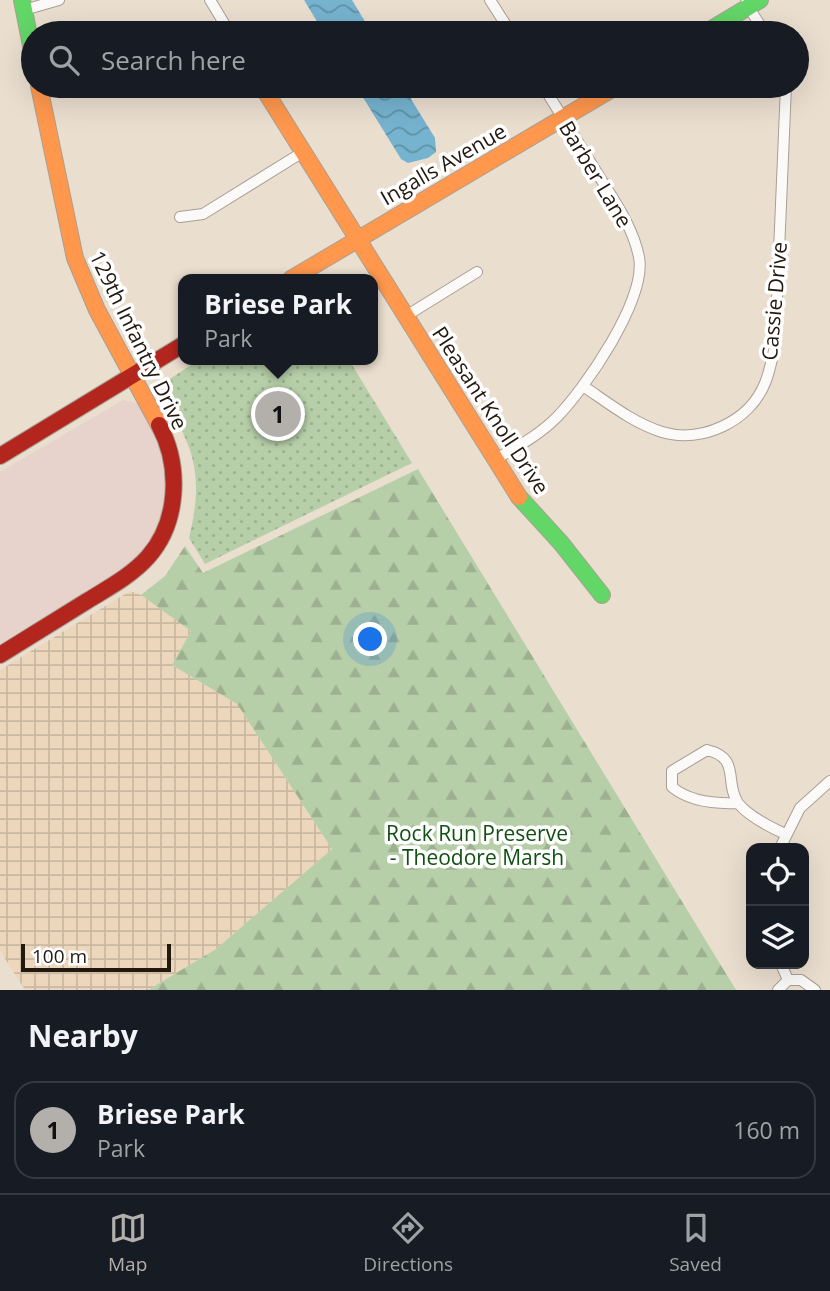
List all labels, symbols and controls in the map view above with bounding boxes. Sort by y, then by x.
search box [21,21,809,98]
icon: search [45,41,83,79]
text: Search here [101,42,246,78]
street label: Barber Lane [553,115,639,233]
street label: Ingalls Avenue [375,117,511,211]
street label: Cassie Drive [755,241,793,361]
street label: 129th Infantry Drive [84,246,194,434]
popup [178,274,378,365]
text: Briese Park [204,286,352,322]
street label: Pleasant Knoll Drive [426,321,556,499]
text: Park [204,322,252,354]
pin: 1 [255,388,301,440]
your location [353,622,387,656]
park label: Rock Run Preserve - Theodore Marsh [386,819,568,871]
map controls [746,843,809,969]
button: locate [746,843,809,906]
button: layers [746,906,809,969]
scale bar [21,941,172,973]
text: 100 m [32,943,87,969]
text: Nearby [28,1015,138,1056]
text: Briese Park [97,1096,245,1132]
text: 1 [46,1114,60,1146]
text: 160 m [733,1114,800,1146]
text: Park [97,1132,145,1164]
tab: Map [108,1209,147,1277]
tab: Directions [363,1209,453,1277]
tab: Saved [669,1209,722,1277]

